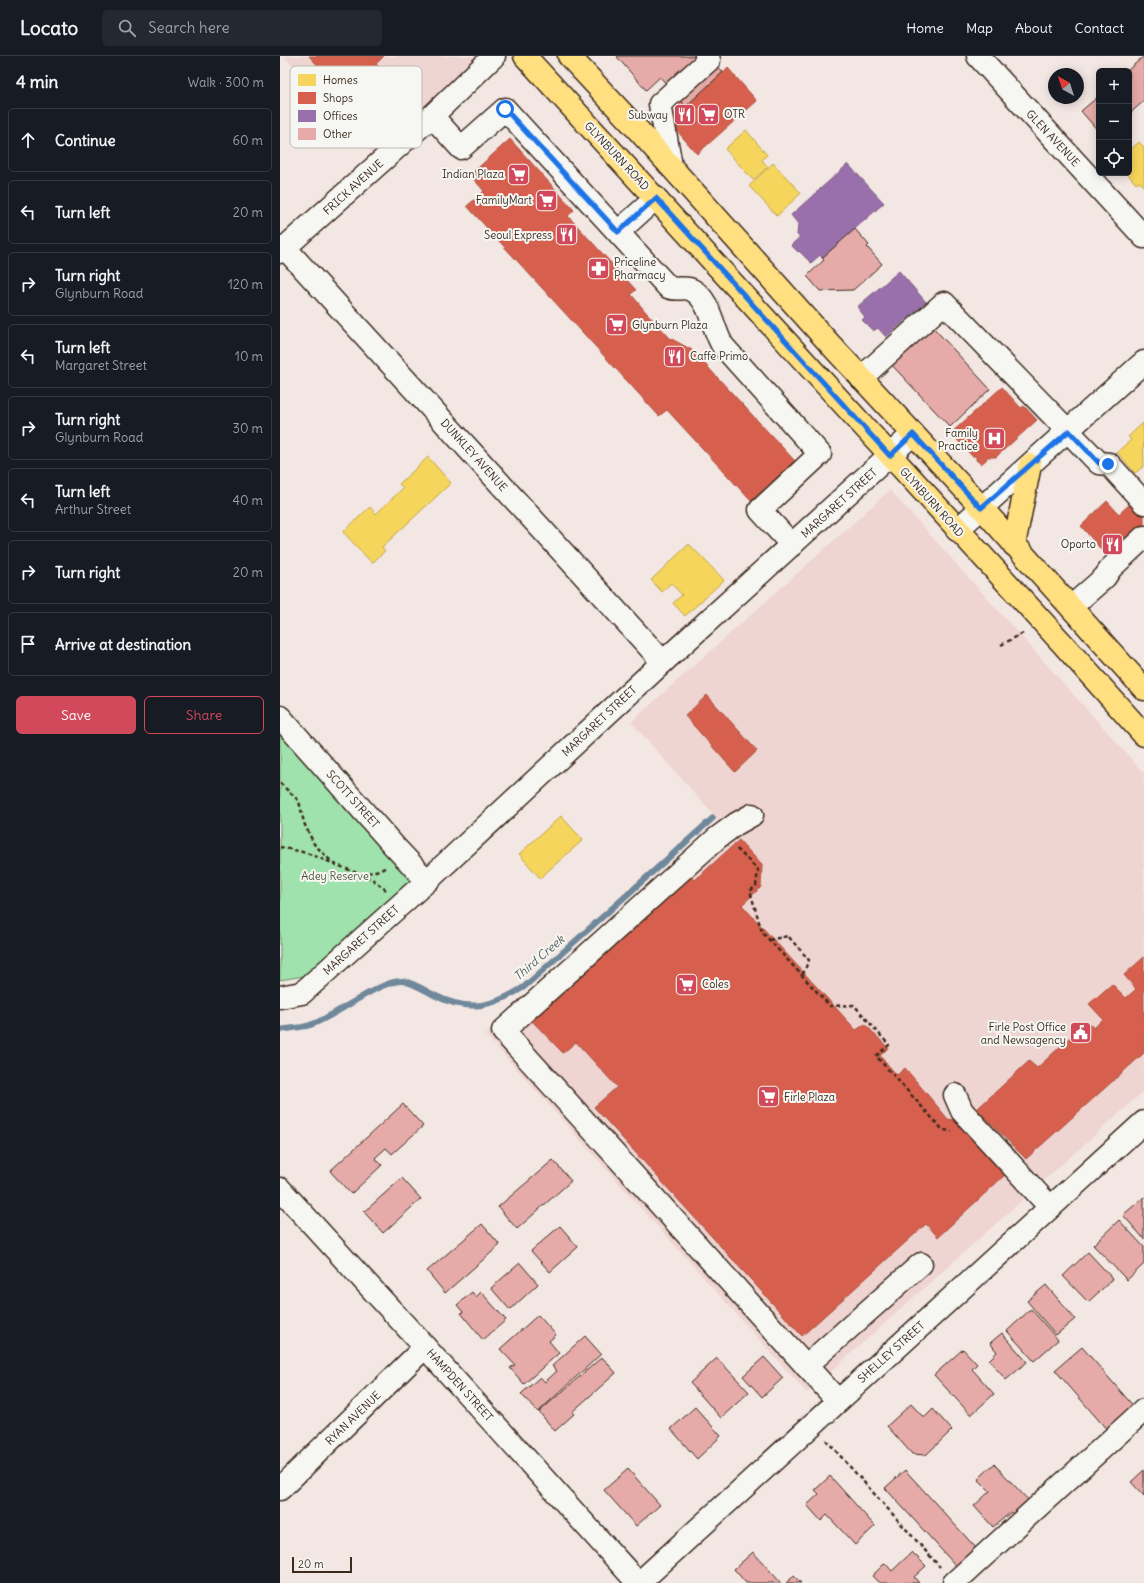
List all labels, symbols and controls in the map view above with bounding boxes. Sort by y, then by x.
search box [102,10,382,46]
text: Locato [20,16,78,40]
icon: search [116,17,138,39]
text: Search here [148,18,230,37]
text: Home [906,19,944,37]
text: Map [966,19,993,37]
text: About [1015,19,1053,37]
text: Contact [1075,19,1124,37]
legend [290,66,422,148]
north arrow [1048,68,1084,104]
map controls [1096,68,1132,176]
button: + [1096,68,1132,104]
text: 4 min [16,71,58,93]
text: Homes [323,73,358,87]
text: Walk · 300 m [188,74,264,91]
text: Shops [323,91,353,105]
route start [496,100,514,118]
supermarket icon: OTR [696,101,722,127]
restaurant icon: Subway [671,102,697,128]
button: − [1096,104,1132,140]
place label: OTR [724,107,745,121]
street label: GLEN AVENUE [1023,107,1083,169]
place label: Subway [628,108,668,122]
text: Offices [323,109,358,123]
street label: GLYNBURN ROAD [582,119,653,193]
text: Other [323,127,352,141]
icon: ahead [17,129,39,151]
text: Continue [55,131,116,150]
text: 60 m [232,132,263,149]
button: locate [1096,140,1132,176]
street label: FRICK AVENUE [320,156,386,218]
supermarket icon: Indian Plaza [506,161,532,187]
place label: Indian Plaza [442,167,504,181]
supermarket icon: FamilyMart [534,187,560,213]
place label: FamilyMart [476,193,532,207]
icon: left [17,201,39,223]
text: Turn left [55,203,110,222]
text: 20 m [233,204,263,221]
restaurant icon: Seoul Express [554,222,580,248]
place label: Seoul Express [484,228,552,242]
pharmacy icon: Priceline Pharmacy [585,255,611,281]
place label: Priceline Pharmacy [614,255,665,282]
text: Turn right [55,266,120,285]
icon: right [17,273,39,295]
text: 120 m [228,276,263,293]
text: Glynburn Road [55,285,143,302]
supermarket icon: Glynburn Plaza [604,312,630,338]
place label: Glynburn Plaza [632,318,708,332]
text: Turn left [55,338,110,357]
restaurant icon: Caffe Primo [661,343,687,369]
icon: left [17,345,39,367]
text: 10 m [235,348,263,365]
place label: Caffe Primo [690,349,748,363]
text: Margaret Street [55,357,147,374]
text: Turn right [55,410,120,429]
street label: DUNKLEY AVENUE [438,416,510,494]
icon: right [17,417,39,439]
text: 30 m [233,420,263,437]
place label: Family Practice [938,426,978,453]
hospital icon: Family Practice [981,426,1007,452]
text: Glynburn Road [55,429,143,446]
route end [1099,455,1117,473]
street label: GLYNBURN ROAD [897,464,967,540]
street label: MARGARET STREET [798,465,880,541]
text: Turn left [55,482,110,501]
icon: left [17,489,39,511]
text: 40 m [232,492,263,509]
text: Arthur Street [55,501,131,518]
restaurant icon: Oporto [1099,531,1125,557]
place label: Oporto [1061,537,1096,551]
icon: right [17,561,39,583]
text: Turn right [55,563,120,582]
text: 20 m [233,564,263,581]
icon: arrive [17,633,39,655]
text: Arrive at destination [55,635,191,654]
street label: MARGARET STREET [559,683,640,759]
button: Save [16,696,136,734]
button: Share [144,696,264,734]
street label: SCOTT STREET [323,767,383,831]
park label: Adey Reserve [301,869,369,883]
street label: MARGARET STREET [320,902,402,978]
water label: Third Creek [510,931,568,984]
supermarket icon: Coles [674,971,700,997]
place label: Coles [702,977,729,991]
place label: Firle Post Office and Newsagency [981,1020,1066,1047]
public building icon: Firle Post Office and Newsagency [1068,1020,1094,1046]
supermarket icon: Firle Plaza [755,1084,781,1110]
place label: Firle Plaza [784,1090,835,1104]
street label: SHELLEY STREET [855,1318,927,1386]
street label: HAMPDEN STREET [424,1346,496,1424]
street label: RYAN AVENUE [322,1388,384,1448]
scale bar [292,1555,352,1574]
text: 20 m [298,1557,324,1571]

